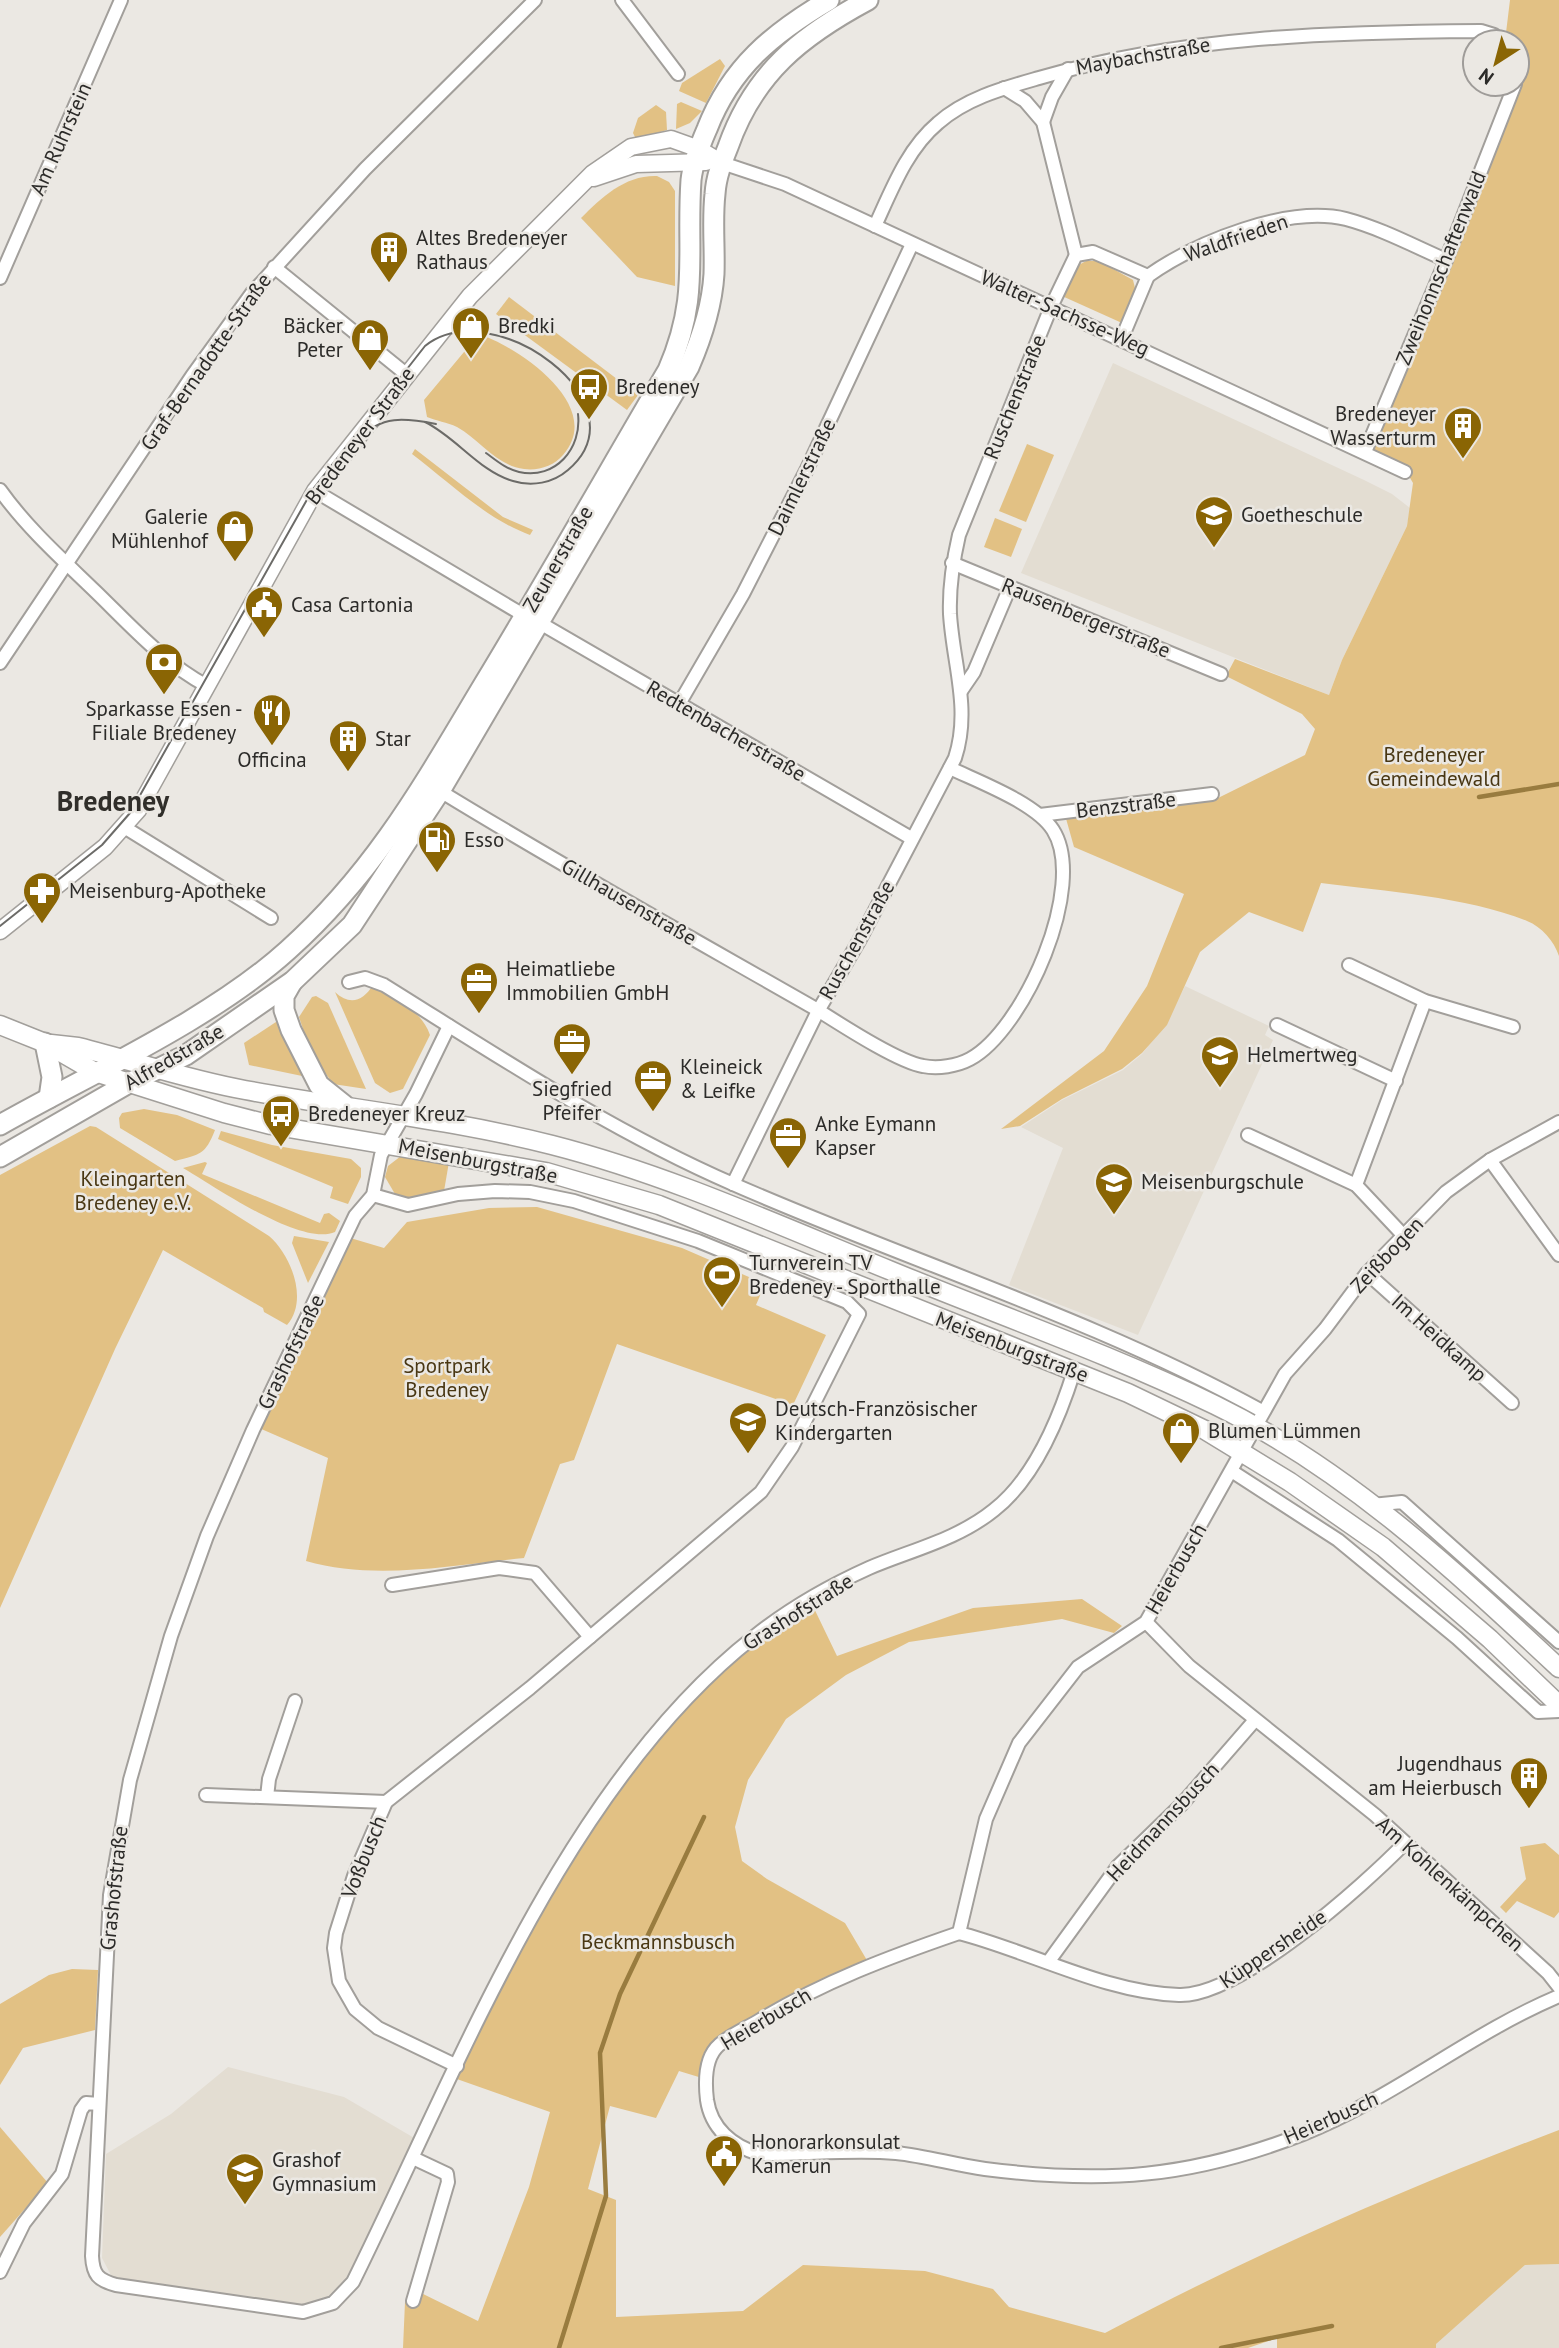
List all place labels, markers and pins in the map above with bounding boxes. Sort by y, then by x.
place label: Altes Bredeneyer Rathaus [416,224,568,275]
building icon: Altes Bredeneyer Rathaus [368,229,410,284]
shop icon: Bredki [450,305,492,360]
place label: Bäcker Peter [283,312,343,363]
place label: Bredki [498,312,555,339]
shop icon: Bäcker Peter [349,317,391,372]
bus stop icon: Bredeney [568,366,610,421]
place label: Bredeney [616,373,700,400]
place label: Bredeneyer Wasserturm [1330,400,1436,451]
building icon: Bredeneyer Wasserturm [1442,405,1484,460]
school or university icon: Goetheschule [1193,494,1235,549]
place label: Goetheschule [1241,501,1363,528]
place label: Galerie Mühlenhof [111,503,209,554]
shop icon: Galerie Mühlenhof [214,508,256,563]
public building icon: Casa Cartonia [243,584,285,639]
place label: Casa Cartonia [291,591,413,618]
bank icon: Sparkasse Essen - Filiale Bredeney [143,641,185,696]
restaurant icon: Officina [251,692,293,747]
place label: Sparkasse Essen - Filiale Bredeney [85,695,243,746]
building icon: Star [327,718,369,773]
place label: Star [375,725,411,752]
place label: Officina [237,746,307,773]
fuel station icon: Esso [416,819,458,874]
place label: Esso [464,826,504,853]
pharmacy icon: Meisenburg-Apotheke [21,870,63,925]
place label: Meisenburg-Apotheke [69,877,266,904]
place label: Heimatliebe Immobilien GmbH [506,955,669,1006]
office icon: Heimatliebe Immobilien GmbH [458,960,500,1015]
office icon: Siegfried Pfeifer [551,1021,593,1076]
school or university icon: Helmertweg [1199,1034,1241,1089]
place label: Helmertweg [1247,1041,1357,1068]
place label: Kleineick & Leifke [680,1053,763,1104]
office icon: Kleineick & Leifke [632,1058,674,1113]
place label: Siegfried Pfeifer [532,1075,612,1126]
bus stop icon: Bredeneyer Kreuz [260,1093,302,1148]
place label: Bredeneyer Kreuz [308,1100,465,1127]
place label: Anke Eymann Kapser [815,1110,936,1161]
office icon: Anke Eymann Kapser [767,1115,809,1170]
school or university icon: Meisenburgschule [1093,1161,1135,1216]
place label: Meisenburgschule [1141,1168,1304,1195]
place label: Turnverein TV Bredeney - Sporthalle [749,1249,941,1300]
sports icon: Turnverein TV Bredeney - Sporthalle [701,1254,743,1309]
place label: Deutsch-Französischer Kindergarten [775,1395,977,1446]
school or university icon: Deutsch-Französischer Kindergarten [727,1400,769,1455]
shop icon: Blumen Lümmen [1160,1410,1202,1465]
place label: Blumen Lümmen [1208,1417,1361,1444]
place label: Jugendhaus am Heierbusch [1368,1750,1502,1801]
building icon: Jugendhaus am Heierbusch [1508,1755,1550,1810]
place label: Honorarkonsulat Kamerun [751,2128,900,2179]
public building icon: Honorarkonsulat Kamerun [703,2133,745,2188]
place label: Grashof Gymnasium [272,2146,376,2197]
school or university icon: Grashof Gymnasium [224,2151,266,2206]

